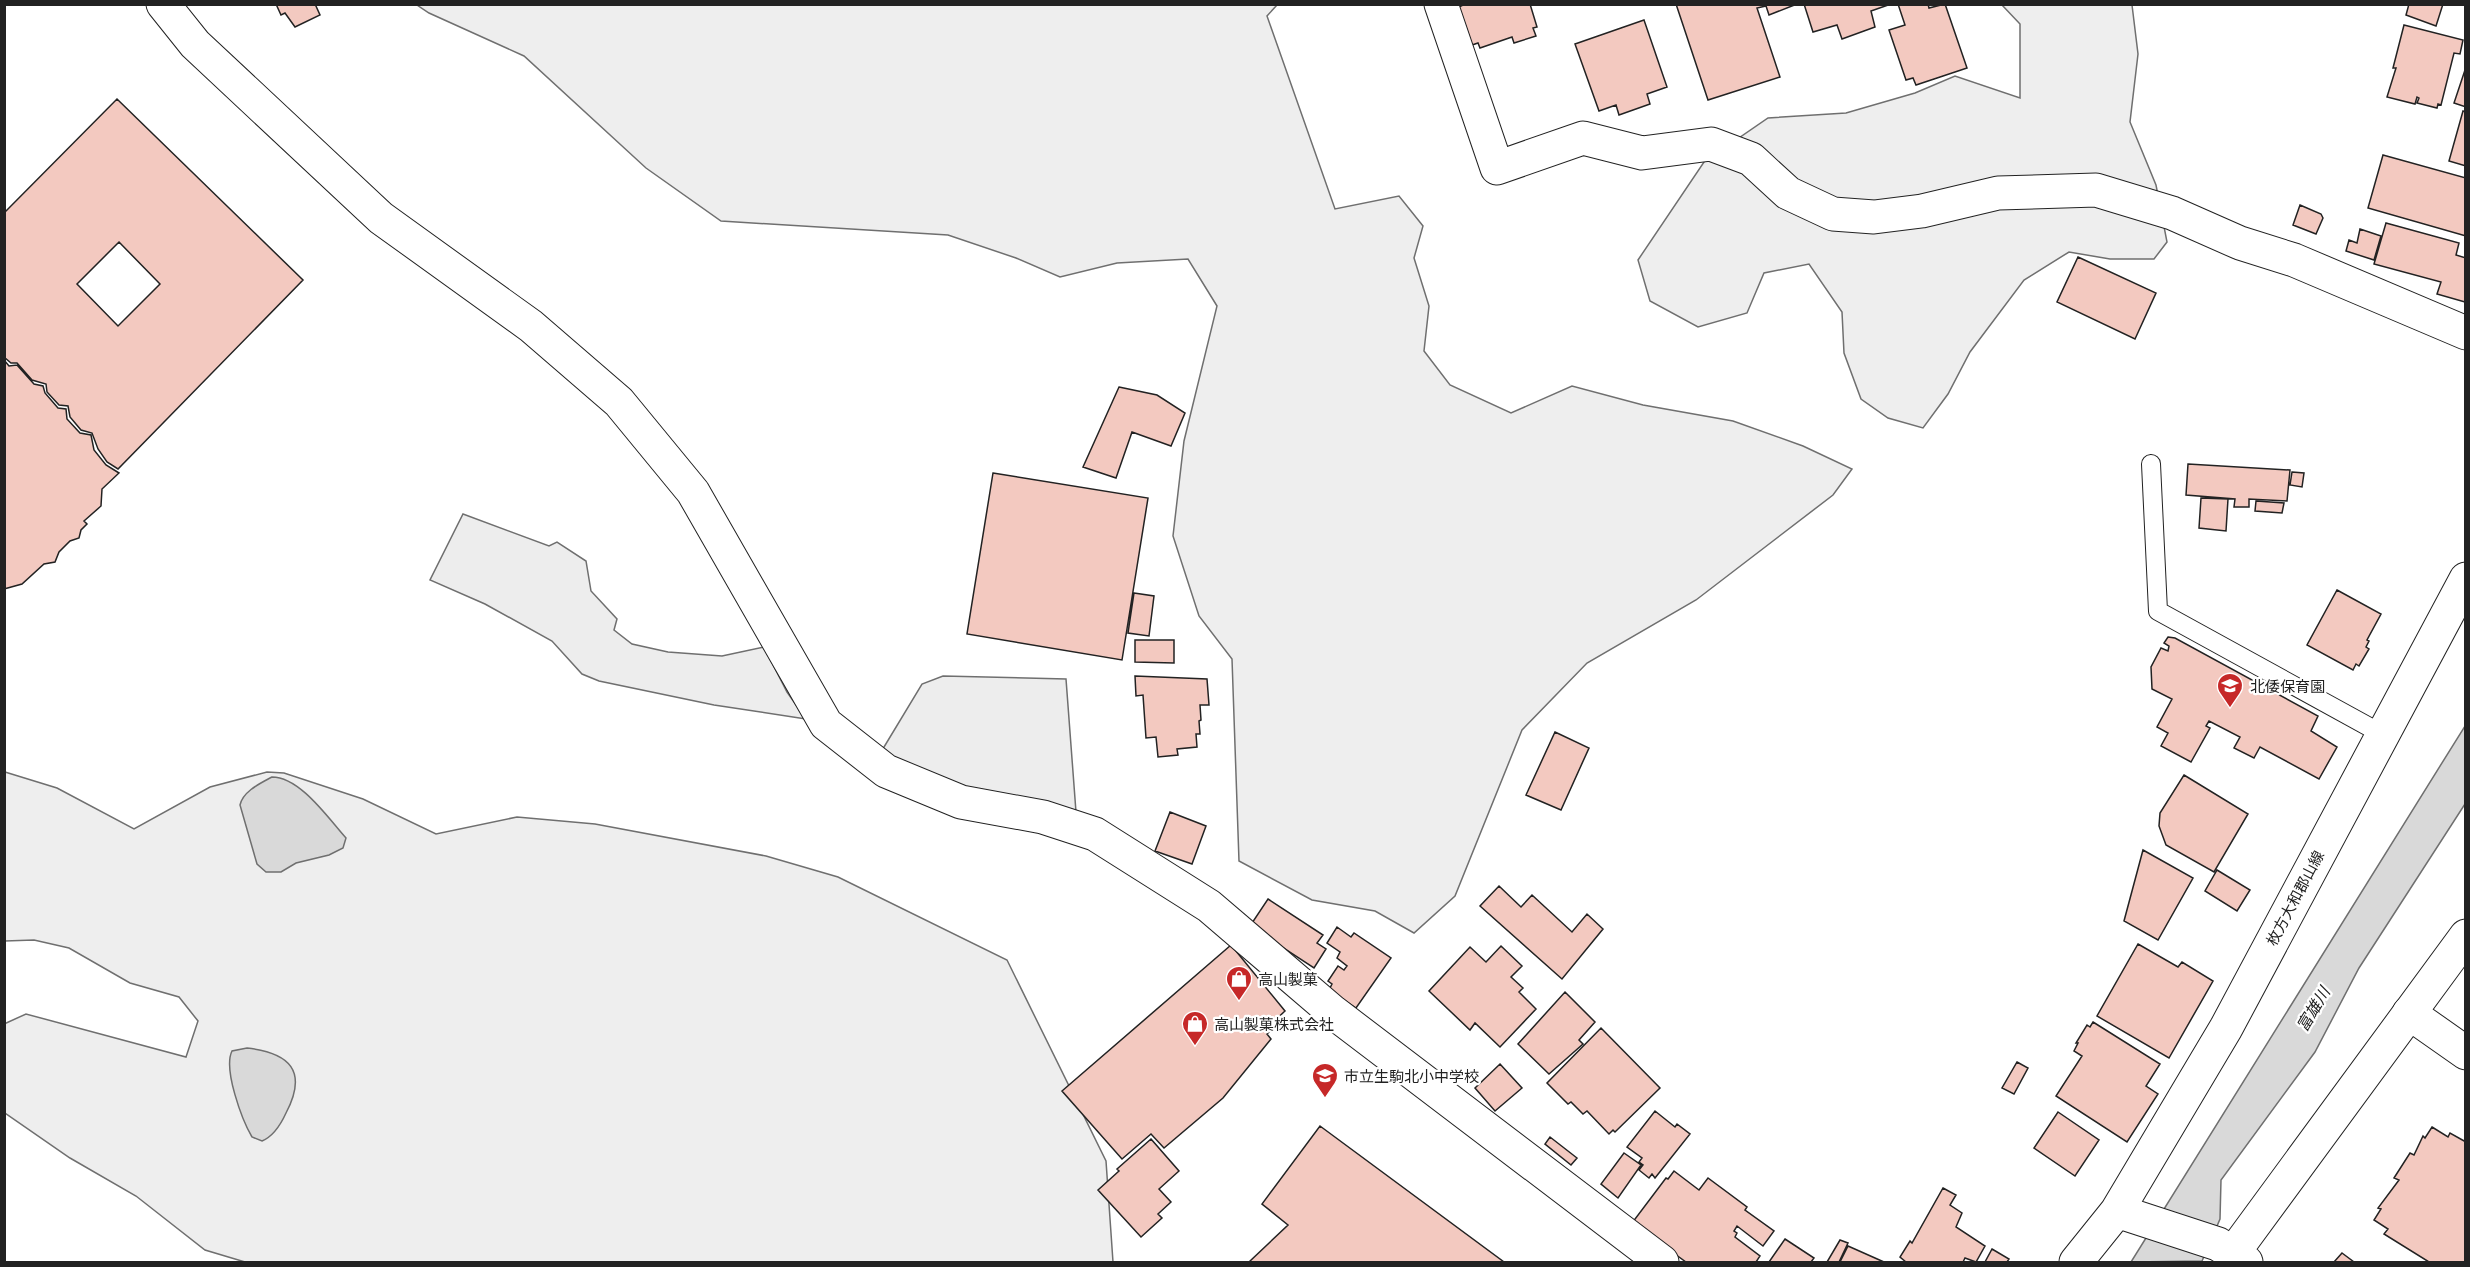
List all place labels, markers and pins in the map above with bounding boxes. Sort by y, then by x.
school or university icon: 北倭保育園 [2215,671,2245,709]
place label: 北倭保育園 [2250,675,2325,698]
shop icon: 高山製菓 [1224,964,1254,1002]
place label: 高山製菓 [1258,968,1318,991]
shop icon: 高山製菓株式会社 [1180,1009,1210,1047]
place label: 高山製菓株式会社 [1214,1013,1334,1036]
school or university icon: 市立生駒北小中学校 [1310,1061,1340,1099]
place label: 市立生駒北小中学校 [1344,1065,1479,1088]

